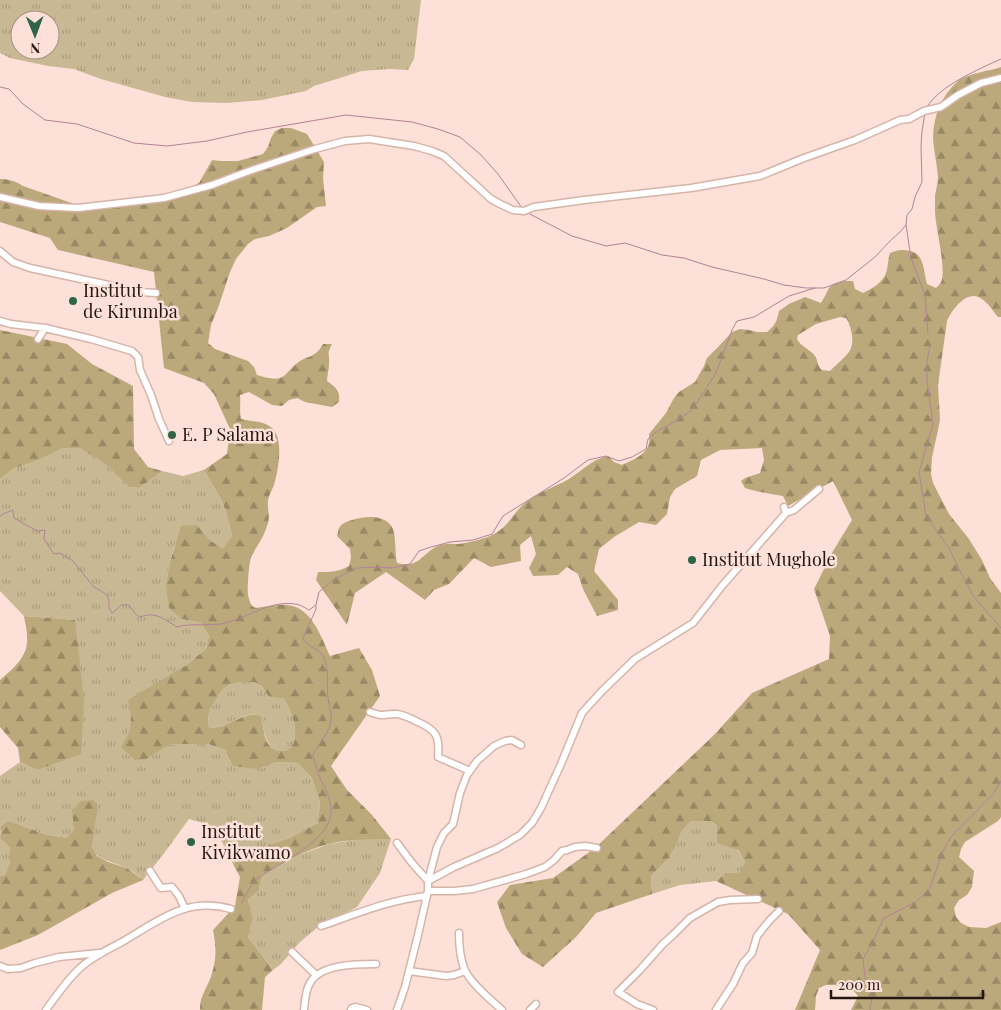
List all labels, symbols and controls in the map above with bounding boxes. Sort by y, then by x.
north arrow [10,10,60,60]
text: N [30,39,40,58]
place label: Institut de Kirumba [83,278,178,323]
marker: Institut de Kirumba [67,295,79,307]
place label: E. P Salama [182,422,274,446]
marker: E. P Salama [166,429,178,441]
place label: Institut Mughole [702,547,836,571]
marker: Institut Mughole [686,554,698,566]
place label: Institut Kivikwamo [201,819,291,864]
marker: Institut Kivikwamo [185,836,197,848]
scale bar [831,968,984,1000]
text: 200 m [838,974,881,994]

